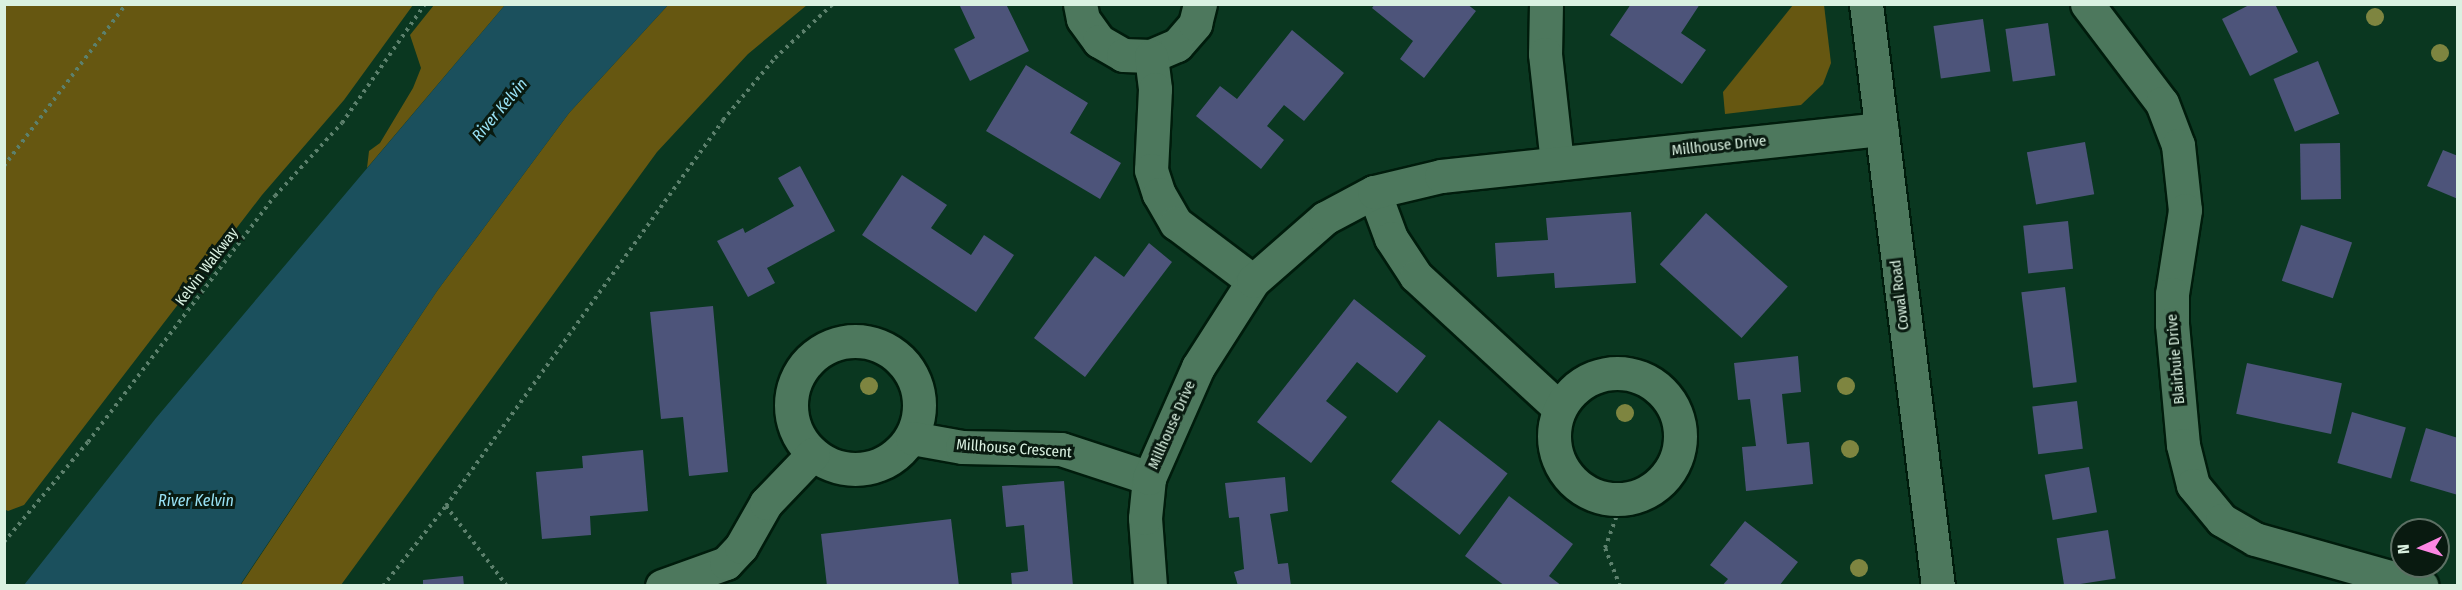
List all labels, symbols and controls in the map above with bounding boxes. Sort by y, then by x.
water label: River Kelvin [468,75,532,145]
street label: Millhouse Drive [1671,132,1767,160]
street label: Kelvin Walkway [172,224,242,310]
street label: Cowal Road [1887,259,1913,331]
street label: Blairbuie Drive [2163,313,2189,405]
street label: Millhouse Drive [1144,378,1200,472]
street label: Millhouse Crescent [956,436,1072,462]
water label: River Kelvin [158,491,234,511]
north arrow [2390,518,2450,578]
text: N [2394,544,2413,555]

